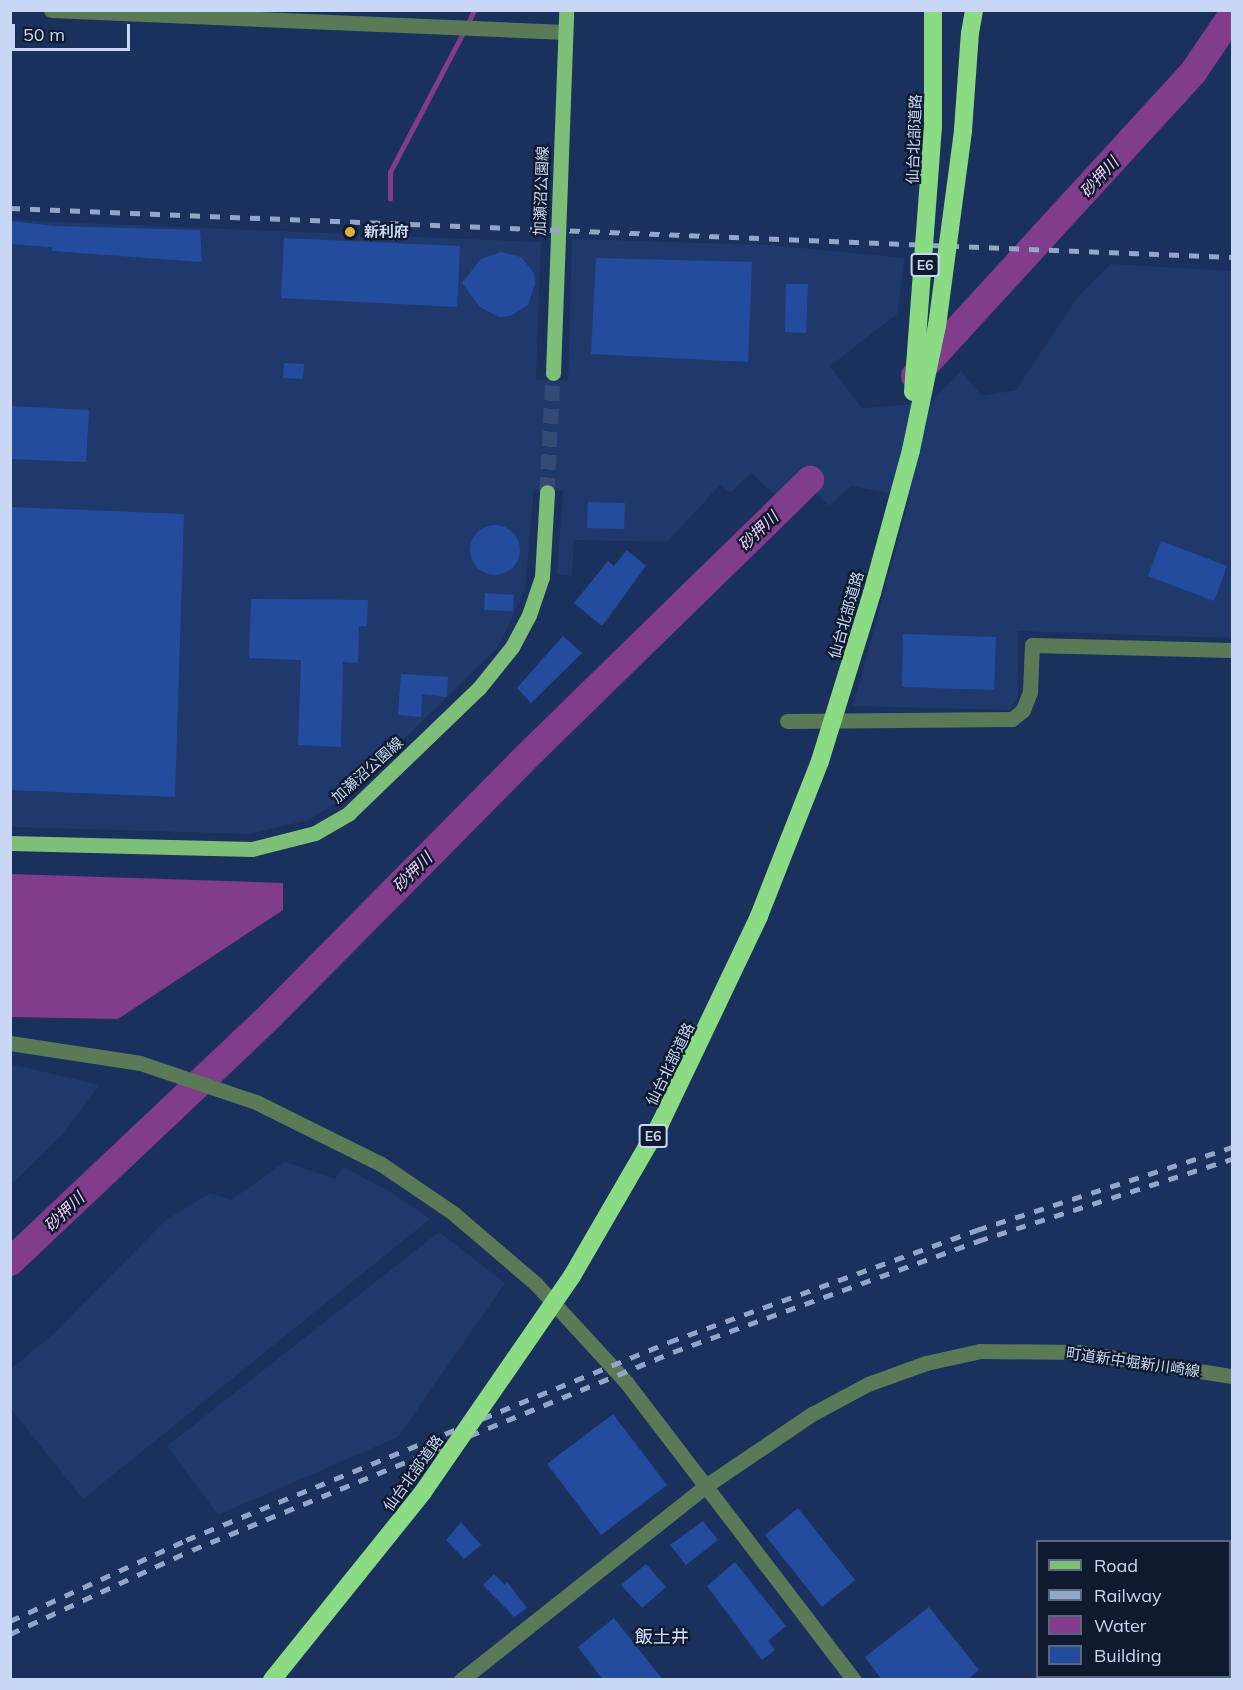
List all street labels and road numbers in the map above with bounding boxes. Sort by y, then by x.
street label: 仙台北部道路 [903,94,925,184]
street label: 加瀬沼公園線 [530,146,552,236]
road number: E6 [910,254,940,276]
street label: 仙台北部道路 [825,569,867,661]
street label: 加瀬沼公園線 [328,733,406,807]
street label: 仙台北部道路 [642,1020,698,1108]
road number: E6 [638,1125,668,1147]
street label: 町道新中堀新川崎線 [1065,1344,1201,1380]
street label: 仙台北部道路 [379,1431,447,1515]

